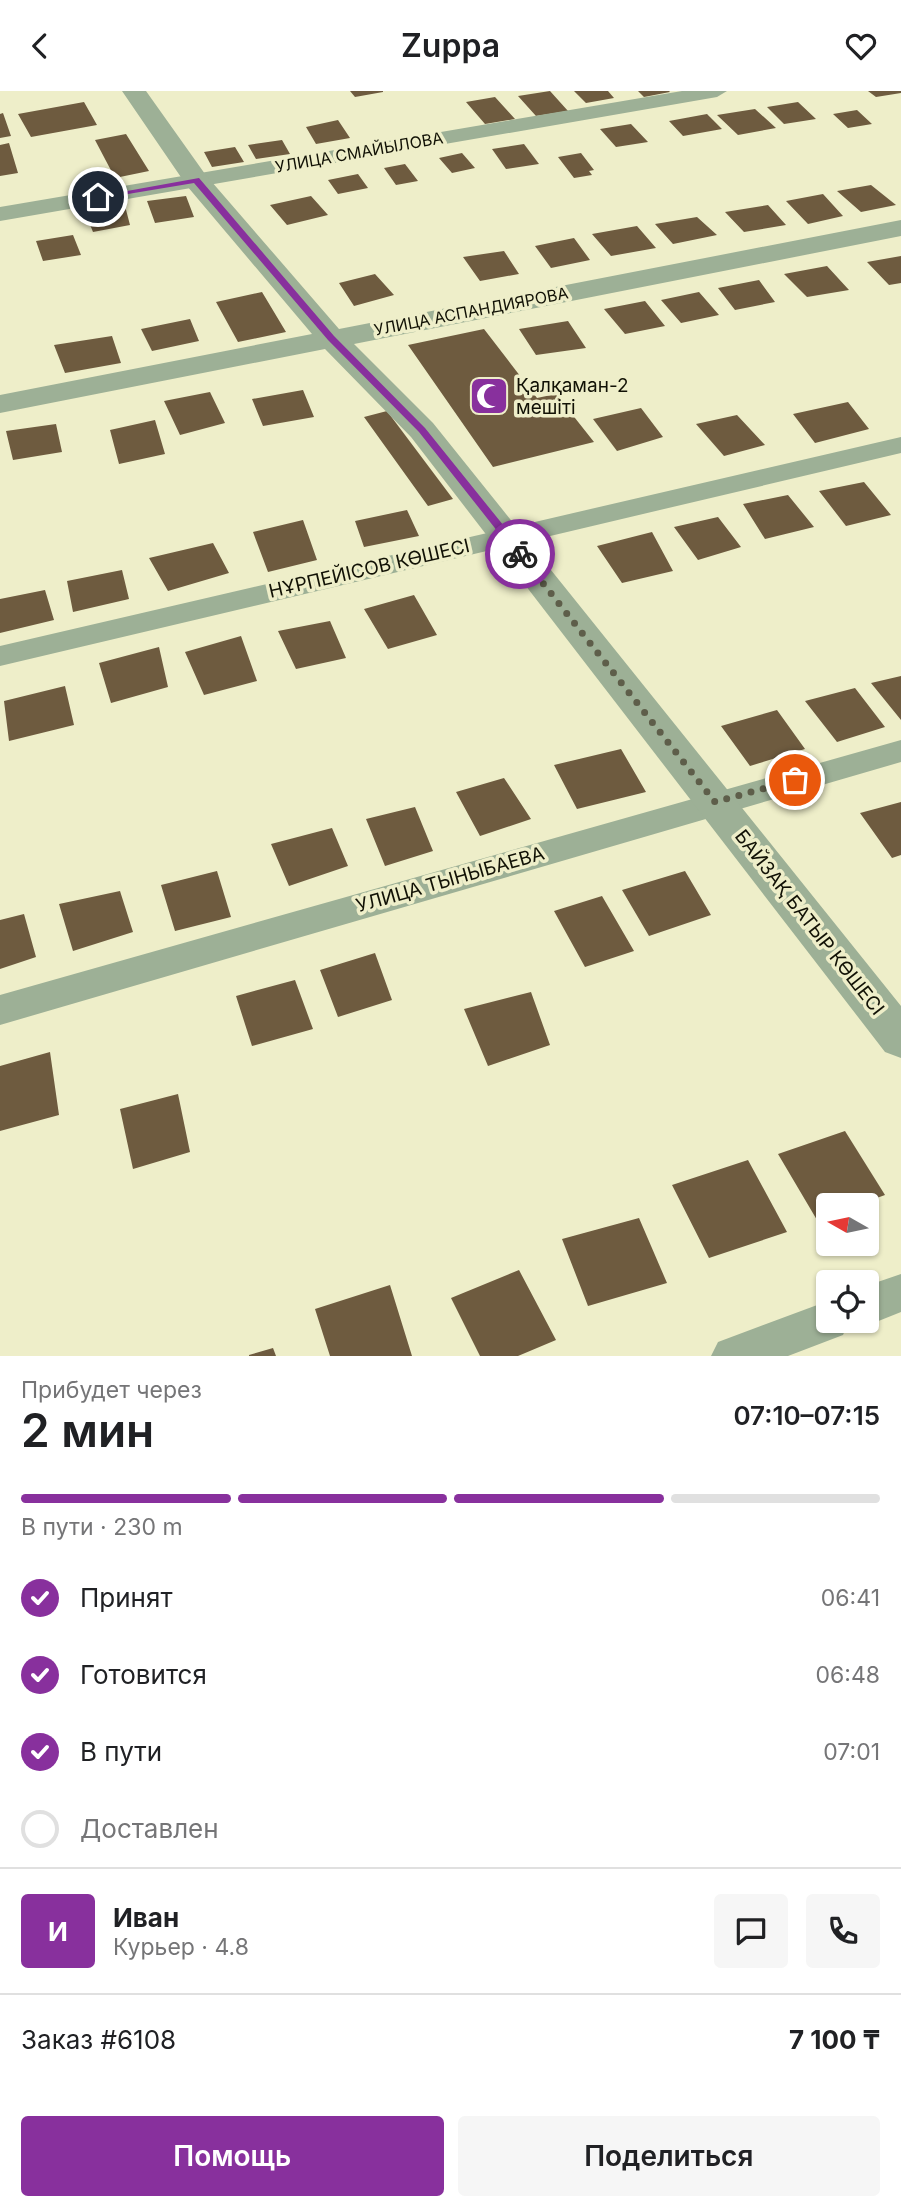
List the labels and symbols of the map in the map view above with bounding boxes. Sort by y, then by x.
street label: УЛИЦА СМАЙЫЛОВА [273,127,445,177]
pin [68,167,128,227]
street label: УЛИЦА АСПАНДИЯРОВА [372,282,570,340]
place label: Қалқаман-2 мешіті [516,374,629,419]
mosque icon: Қалқаман-2 мешіті [468,375,510,417]
courier [485,519,555,589]
street label: НҰРПЕЙІСОВ КӨШЕСІ [266,533,472,603]
pin [765,750,825,810]
street label: БАЙЗАҚ БАТЫР КӨШЕСІ [730,824,890,1020]
street label: УЛИЦА ТЫНЫБАЕВА [353,842,547,917]
north arrow [816,1193,878,1257]

